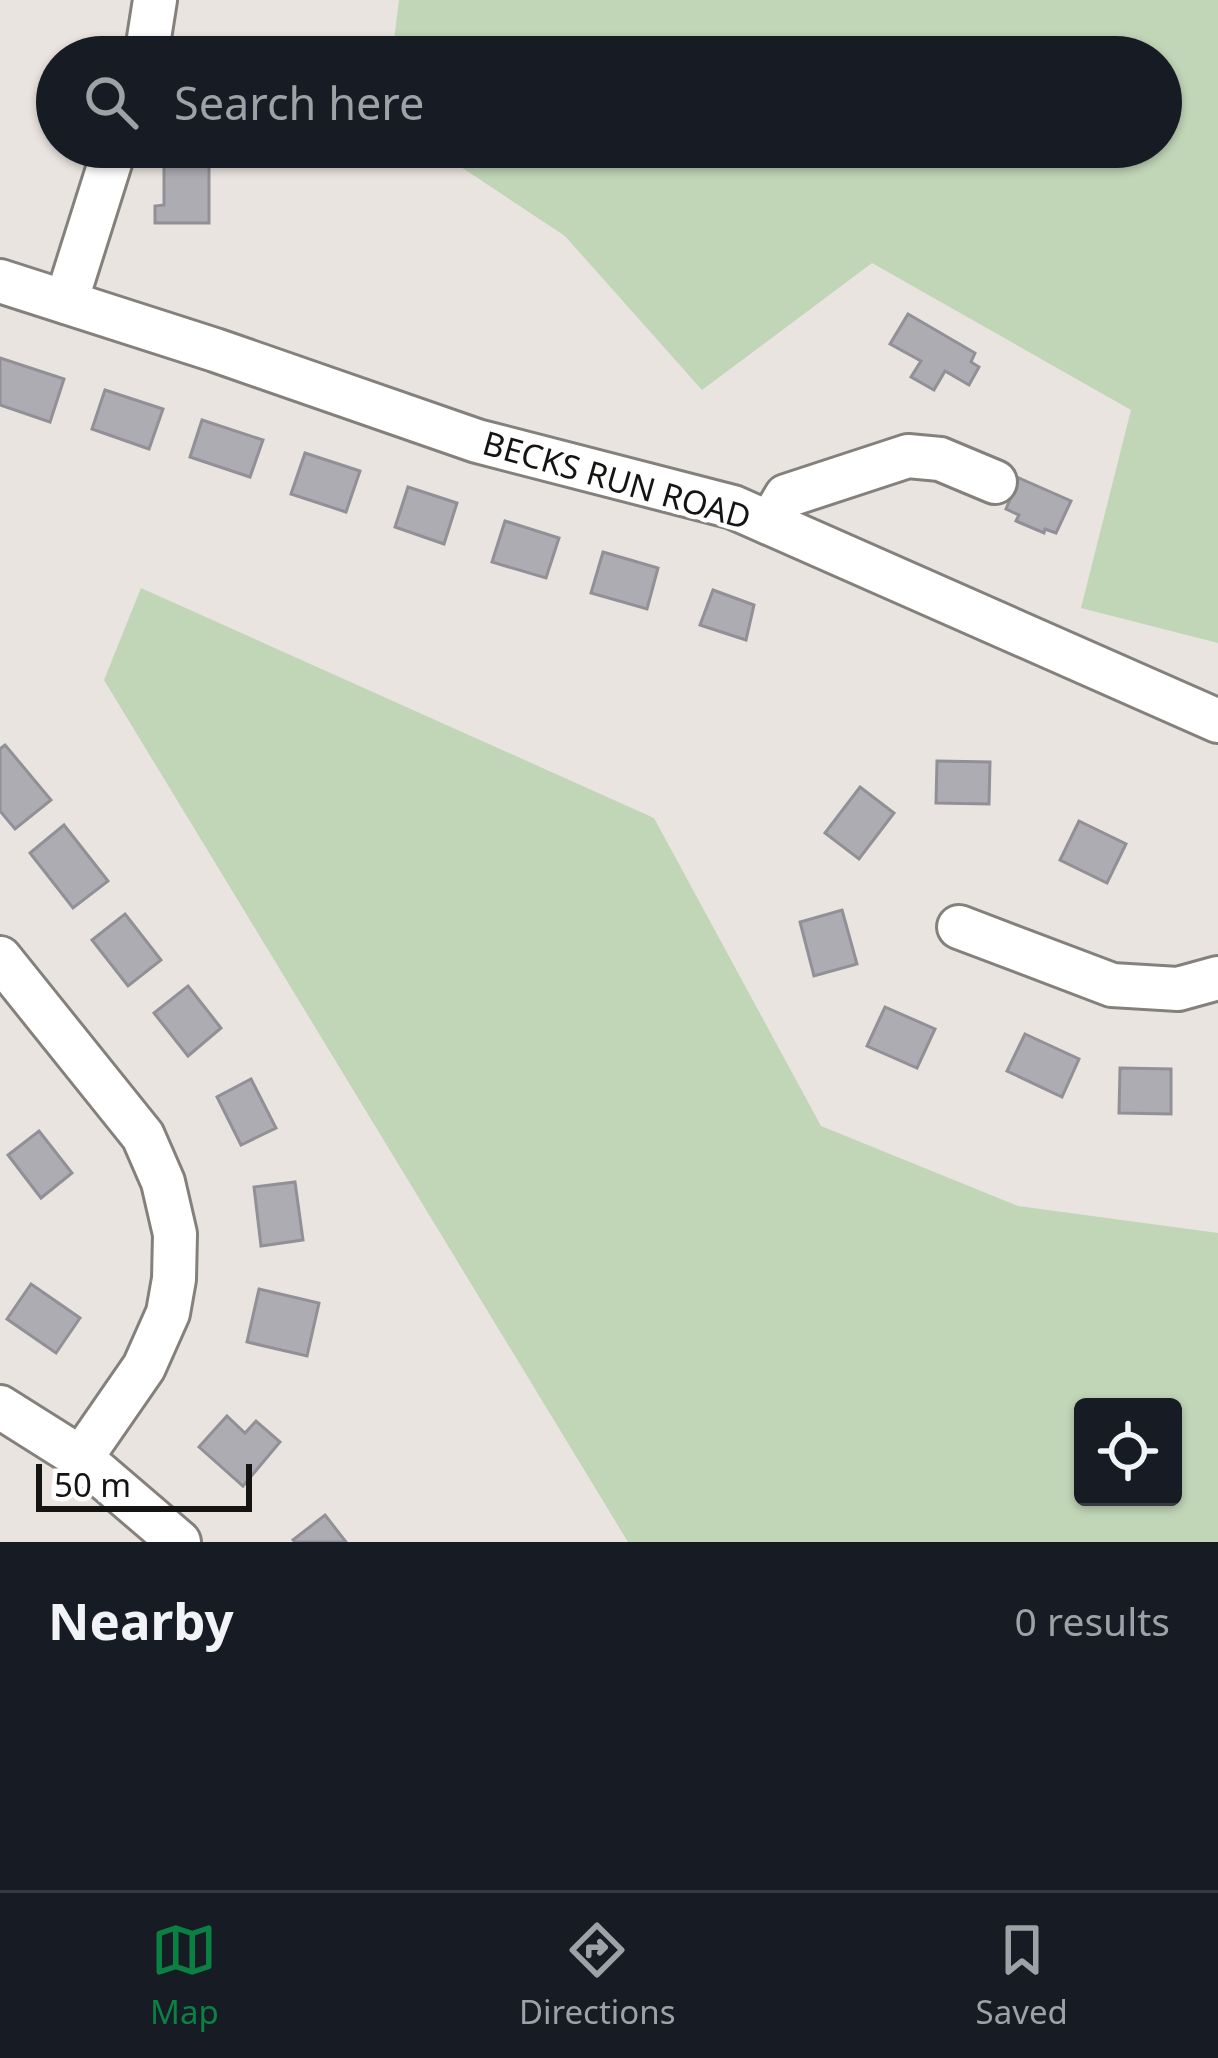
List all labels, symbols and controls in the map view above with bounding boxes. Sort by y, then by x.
search box [36,36,1182,168]
icon: search [78,69,144,135]
text: Search here [174,72,424,133]
street label: BECKS RUN ROAD [478,420,756,539]
map controls [1074,1398,1182,1506]
button: locate [1074,1398,1182,1506]
scale bar [36,1458,252,1511]
text: 50 m [54,1462,131,1507]
text: Nearby [48,1585,234,1655]
text: 0 results [1015,1594,1170,1647]
tab: Map [150,1917,219,2034]
tab: Directions [519,1917,676,2034]
tab: Saved [976,1917,1068,2034]

